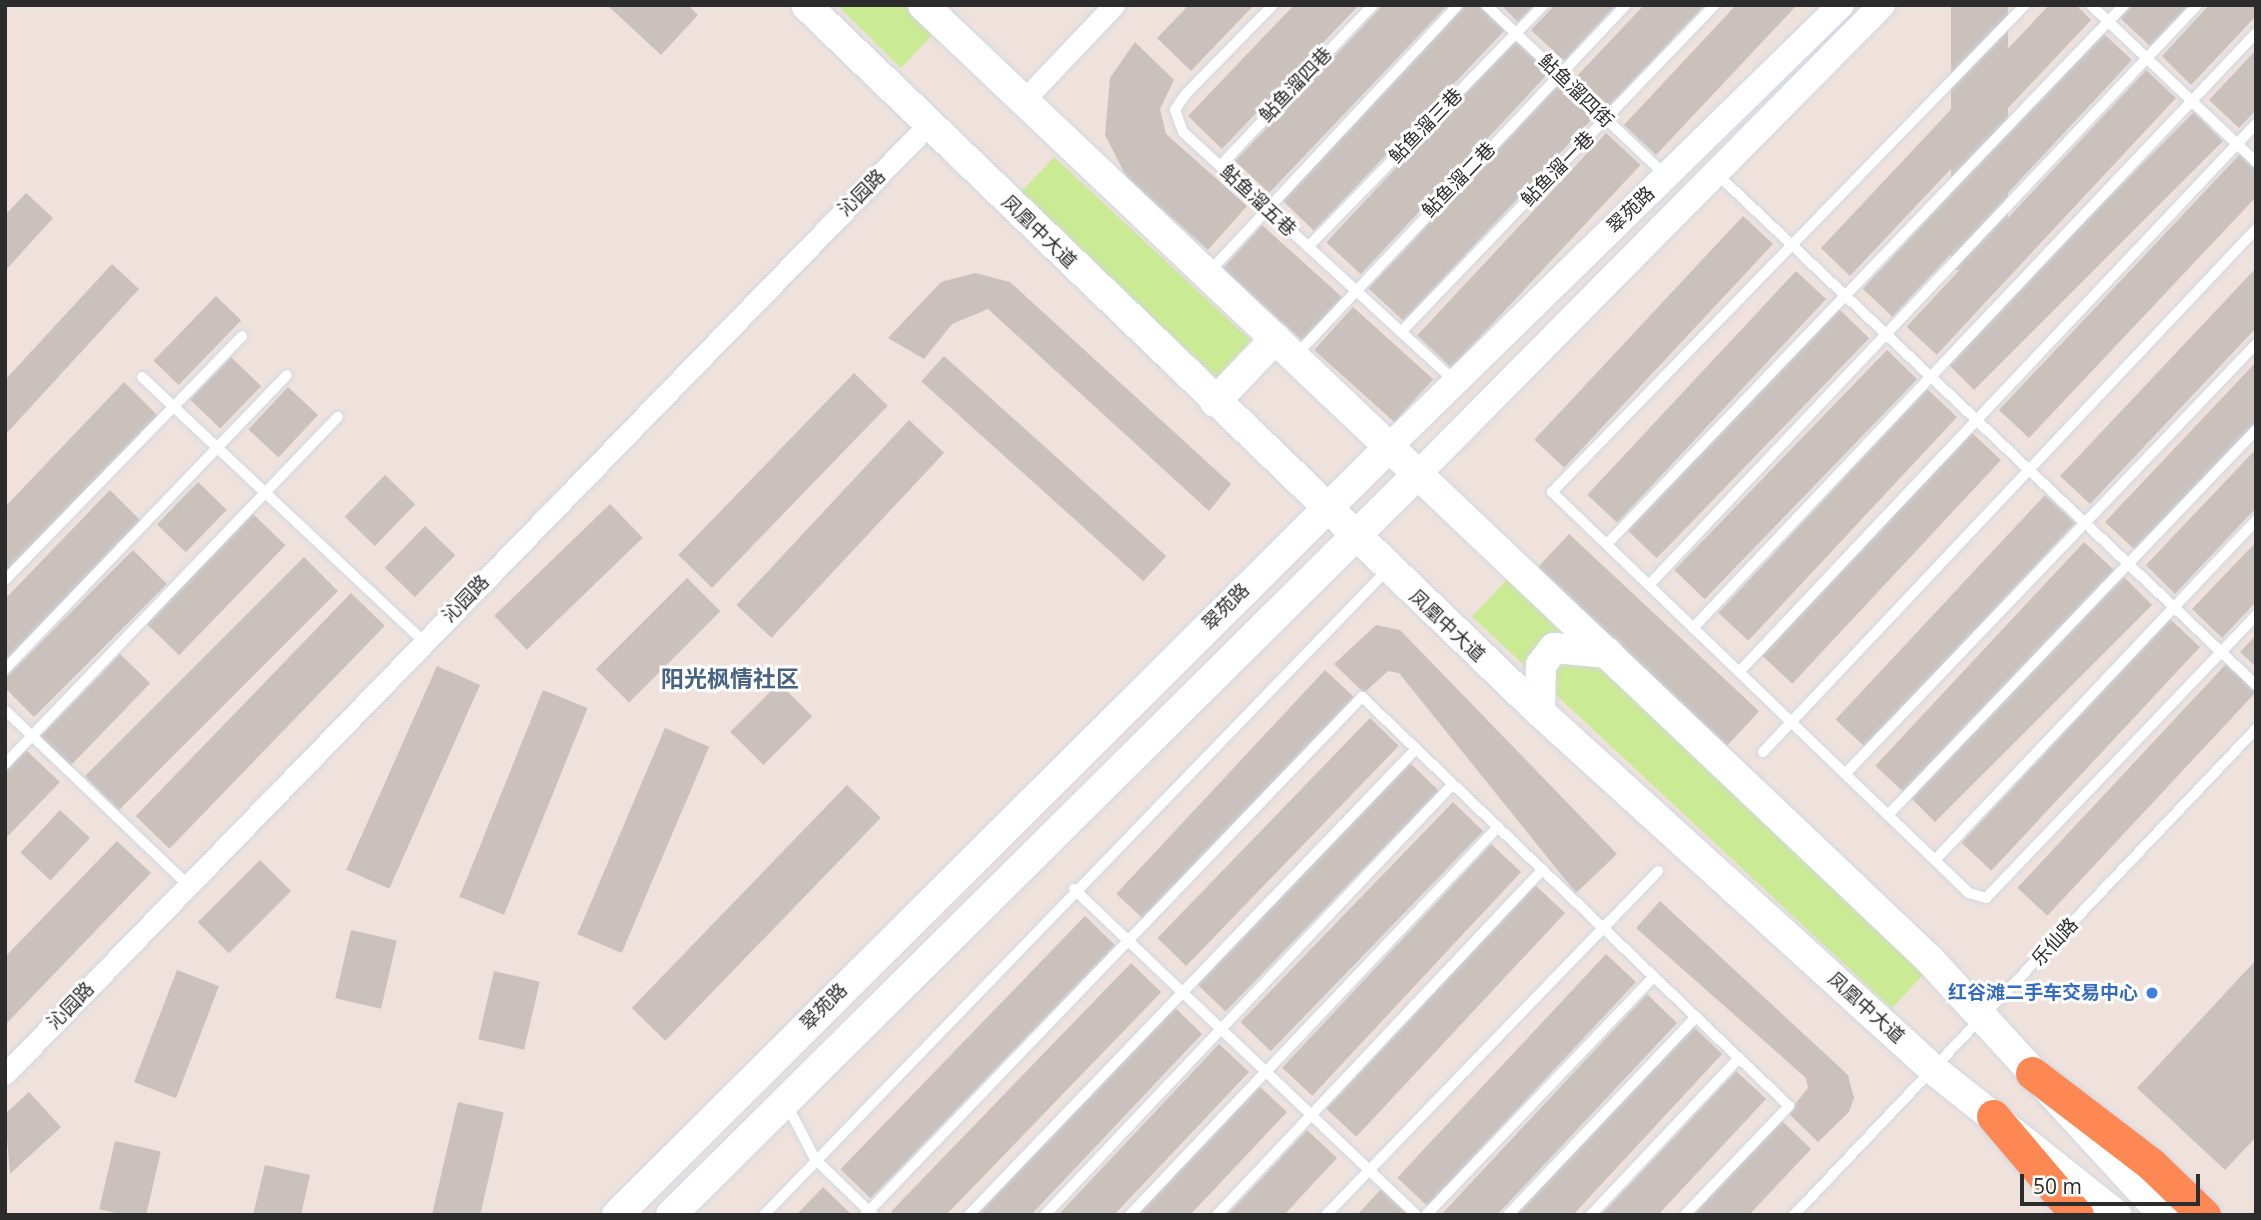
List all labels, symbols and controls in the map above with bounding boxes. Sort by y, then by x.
street label: 鲇鱼溜四巷 [1255,43,1337,127]
street label: 鲇鱼溜四街 [1534,50,1618,132]
street label: 鲇鱼溜三巷 [1385,84,1467,168]
street label: 鲇鱼溜一巷 [1517,127,1599,211]
street label: 鲇鱼溜二巷 [1418,138,1500,222]
street label: 鲇鱼溜五巷 [1215,160,1301,242]
street label: 沁园路 [834,165,890,221]
street label: 翠苑路 [1603,182,1659,238]
street label: 凤凰中大道 [997,191,1081,273]
street label: 沁园路 [438,571,494,627]
street label: 翠苑路 [1198,579,1254,635]
street label: 凤凰中大道 [1404,585,1490,667]
district label: 阳光枫情社区 [661,664,799,692]
street label: 乐仙路 [2027,913,2083,971]
street label: 凤凰中大道 [1823,968,1909,1048]
street label: 沁园路 [43,978,99,1034]
street label: 翠苑路 [796,979,852,1035]
place label: 红谷滩二手车交易中心 [1948,982,2138,1004]
marker: 红谷滩二手车交易中心 [2144,985,2160,1001]
scale bar [2023,1160,2203,1204]
text: 50 m [2033,1172,2082,1200]

